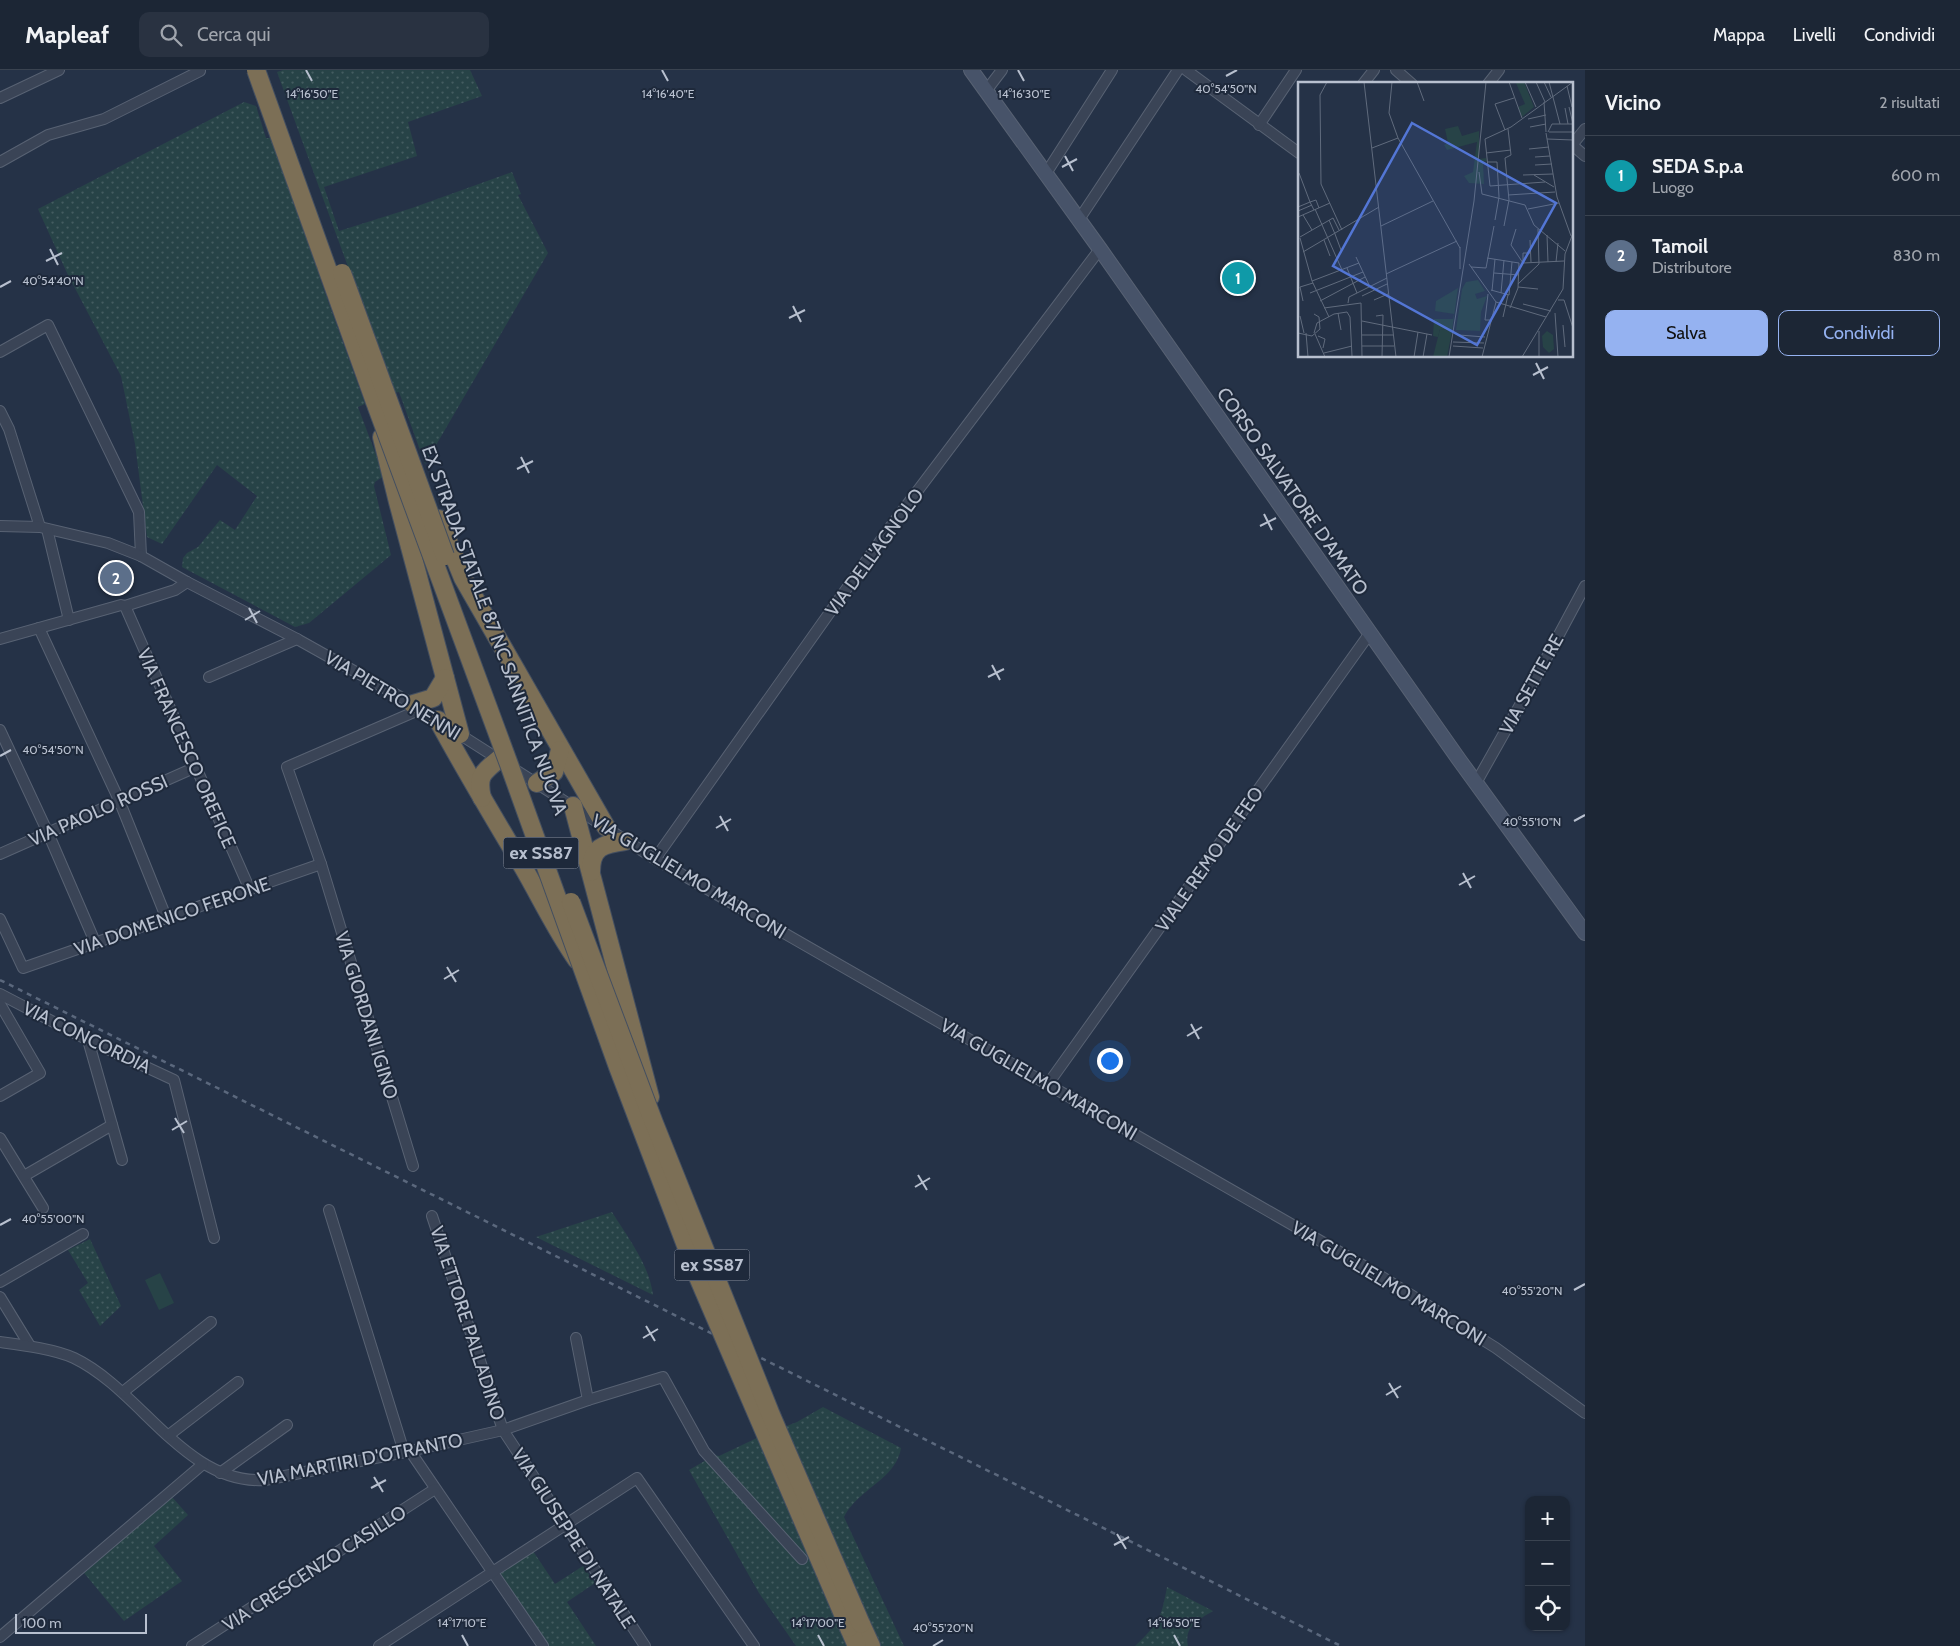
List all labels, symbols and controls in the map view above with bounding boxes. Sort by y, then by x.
search box [139,12,489,57]
text: Mapleaf [25,20,109,49]
icon: search [157,21,185,49]
text: Cerca qui [197,23,271,46]
text: Mappa [1713,24,1765,46]
text: Livelli [1793,24,1836,46]
text: Condividi [1864,24,1935,46]
text: 40°54'50"N [1195,81,1257,96]
inset map [1298,82,1572,358]
text: 14°16'50"E [286,86,339,101]
text: 14°16'40"E [642,86,695,101]
text: 14°16'30"E [998,86,1051,101]
text: Vicino [1605,90,1661,115]
text: 2 risultati [1879,93,1940,112]
text: SEDA S.p.a [1652,155,1743,178]
text: 1 [1618,166,1624,185]
text: 600 m [1891,166,1940,185]
text: Luogo [1652,178,1694,197]
text: Tamoil [1652,235,1708,258]
text: 2 [1617,246,1625,265]
text: 830 m [1893,246,1940,265]
text: Distributore [1652,258,1732,277]
pin: 1 [1222,259,1254,297]
text: 40°54'40"N [22,273,84,288]
button: Salva [1605,310,1768,356]
button: Condividi [1778,310,1940,356]
street label: CORSO SALVATORE D'AMATO [1212,383,1373,600]
street label: EX STRADA STATALE 87 NC SANNITICA NUOVA [417,442,572,818]
street label: VIA DELL'AGNOLO [820,484,929,621]
pin: 2 [100,559,132,597]
street label: VIA SETTE RE [1494,630,1568,738]
street label: VIA FRANCESCO OREFICE [132,645,241,852]
street label: VIA PIETRO NENNI [321,646,465,745]
text: 40°54'50"N [22,742,84,757]
street label: VIA PAOLO ROSSI [25,769,171,851]
street label: VIALE REMO DE FEO [1151,782,1268,936]
street label: VIA GUGLIELMO MARCONI [587,809,790,944]
text: 40°55'10"N [1503,814,1561,829]
road number: ex SS87 [504,838,578,868]
street label: VIA DOMENICO FERONE [71,872,273,961]
street label: VIA GIORDANI IGINO [330,928,403,1102]
street label: VIA CONCORDIA [19,996,155,1079]
street label: VIA GUGLIELMO MARCONI [936,1014,1141,1145]
your location [1097,1048,1123,1074]
text: 40°55'00"N [22,1211,84,1226]
street label: VIA GUGLIELMO MARCONI [1287,1216,1490,1351]
street label: VIA ETTORE PALLADINO [425,1223,510,1423]
road number: ex SS87 [674,1250,750,1280]
text: 40°55'20"N [1502,1283,1562,1298]
street label: VIA MARTIRI D'OTRANTO [256,1428,465,1491]
street label: VIA GIUSEPPE DI NATALE [507,1444,640,1633]
map controls [1525,1496,1570,1631]
button: + [1525,1496,1570,1541]
street label: VIA CRESCENZO CASILLO [218,1500,410,1636]
button: − [1525,1541,1570,1586]
button: locate [1525,1586,1570,1631]
scale bar [15,1611,148,1634]
text: 100 m [22,1614,62,1632]
text: 14°17'10"E [437,1615,487,1630]
text: 14°17'00"E [791,1615,845,1630]
text: 14°16'50"E [1148,1615,1201,1630]
text: 40°55'20"N [913,1620,973,1635]

